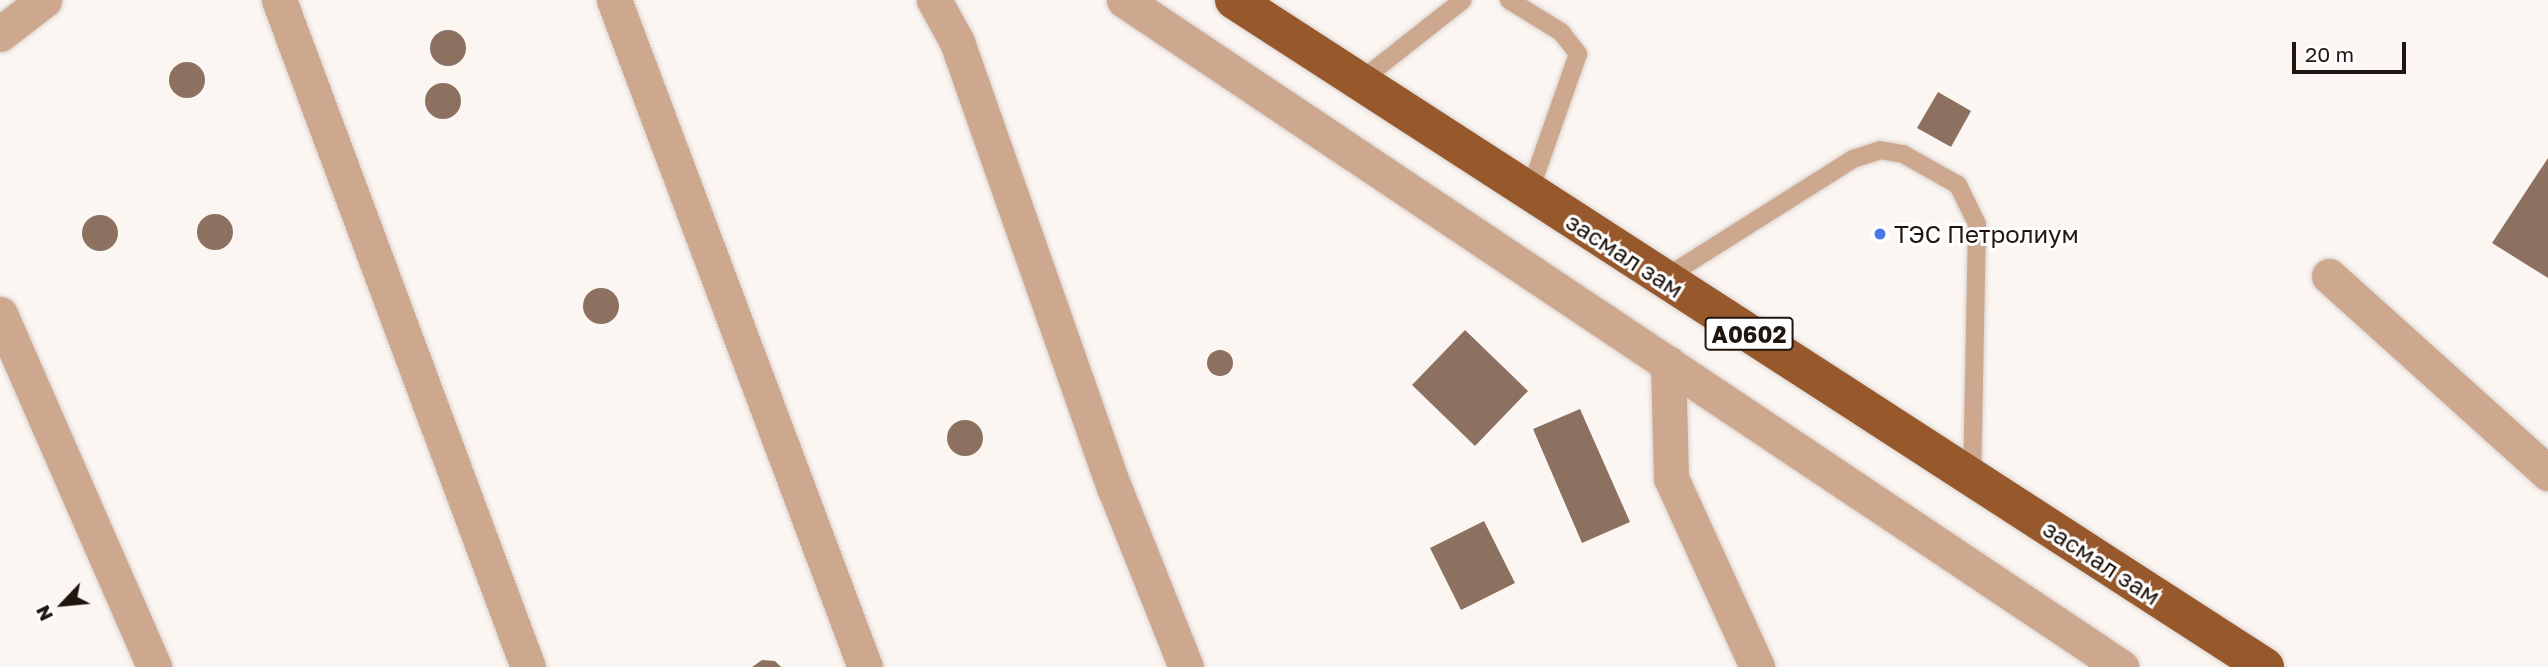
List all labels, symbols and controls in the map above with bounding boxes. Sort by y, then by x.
scale bar [2296,28,2410,72]
text: 20 m [2305,41,2354,67]
street label: засмал зам [1561,207,1689,303]
place label: ТЭС Петролиум [1894,220,2079,248]
marker: ТЭС Петролиум [1872,226,1888,242]
road number: A0602 [1704,314,1795,354]
street label: засмал зам [2038,514,2166,610]
north arrow [28,569,98,639]
text: N [30,602,57,625]

